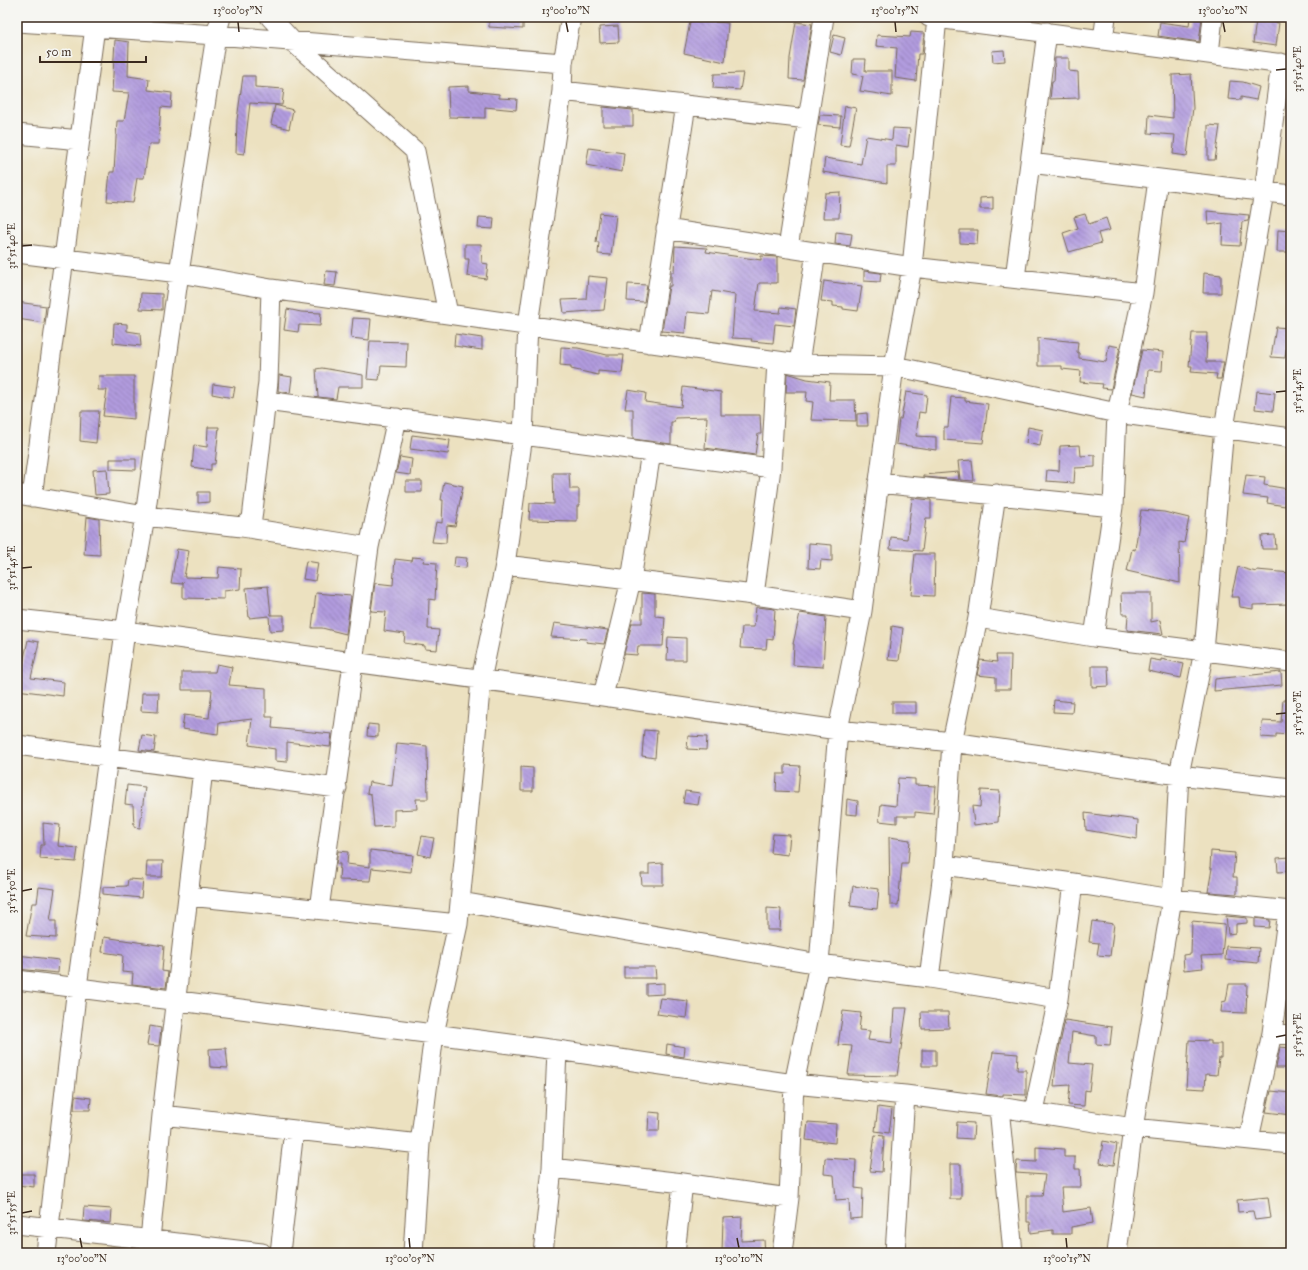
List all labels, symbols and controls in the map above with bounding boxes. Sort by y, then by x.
text: 13°00'05"N [213,5,263,17]
text: 13°00'10"N [542,5,591,17]
text: 13°00'15"N [871,5,919,17]
text: 13°00'20"N [1198,5,1248,17]
scale bar [40,38,146,64]
text: 50 m [46,45,71,59]
text: 31°51'40"E [1292,46,1304,92]
text: 31°51'40"E [6,223,18,269]
text: 31°51'45"E [1292,369,1304,413]
text: 31°51'45"E [6,546,18,590]
text: 31°51'50"E [1292,691,1304,735]
text: 31°51'50"E [6,869,18,913]
text: 31°51'55"E [1292,1013,1304,1057]
text: 31°51'55"E [6,1191,18,1235]
text: 13°00'00"N [57,1253,108,1265]
text: 13°00'05"N [385,1253,435,1265]
text: 13°00'10"N [715,1253,764,1265]
text: 13°00'15"N [1043,1253,1091,1265]

